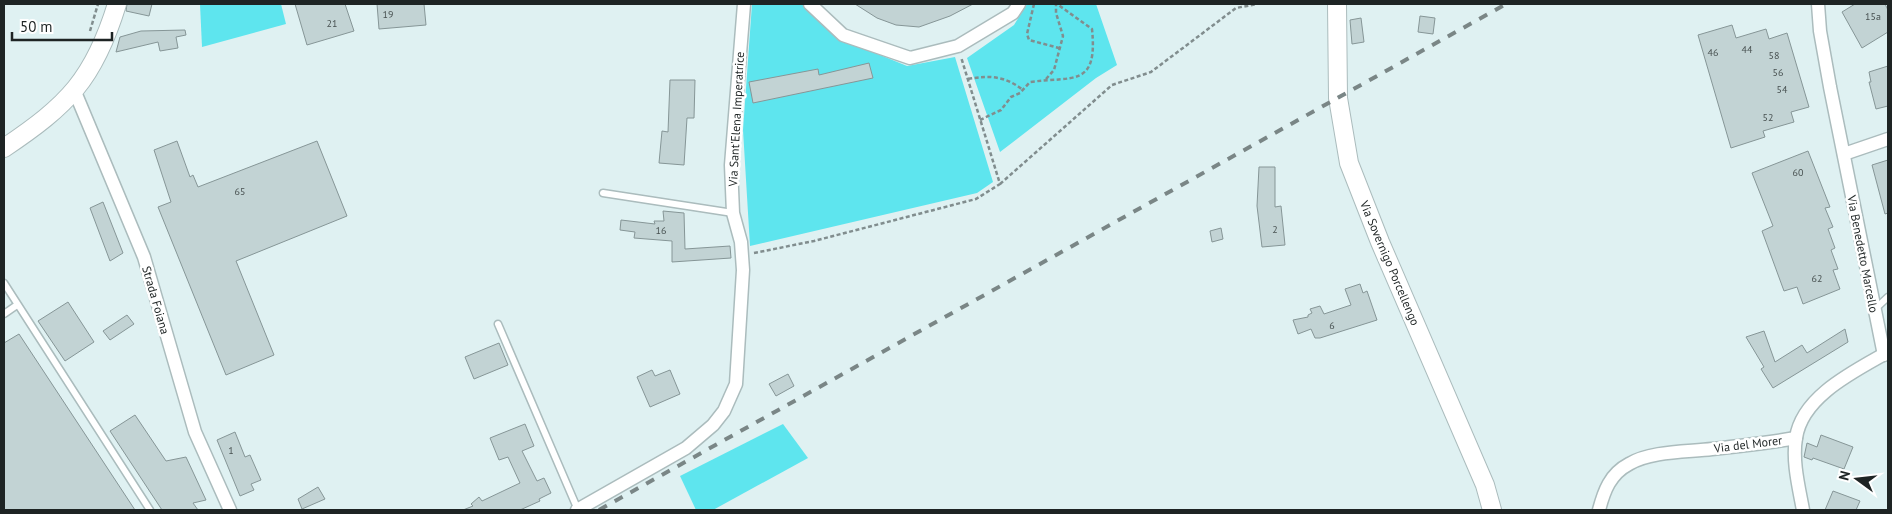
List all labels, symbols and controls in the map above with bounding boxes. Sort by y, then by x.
house number: 19 [383,8,393,21]
scale bar [12,10,112,42]
house number: 15a [1865,10,1881,23]
text: 50 m [20,17,53,36]
house number: 21 [327,17,337,30]
house number: 44 [1742,43,1753,56]
house number: 46 [1708,46,1718,59]
house number: 58 [1769,49,1779,62]
street label: Via Sant'Elena Imperatrice [725,51,747,188]
house number: 56 [1773,66,1783,79]
house number: 54 [1777,83,1788,96]
house number: 52 [1763,111,1773,124]
house number: 60 [1793,166,1804,179]
house number: 65 [235,185,245,198]
street label: Via Benedetto Marcello [1844,193,1882,314]
street label: Via Sovernigo Porcellengo [1357,197,1423,328]
house number: 2 [1272,223,1278,236]
house number: 16 [656,224,666,237]
street label: Strada Foiana [139,264,173,336]
house number: 62 [1812,272,1822,285]
house number: 6 [1329,319,1335,332]
street label: Via del Morer [1712,432,1783,456]
house number: 1 [228,444,234,457]
north arrow [1832,454,1882,504]
text: N [1835,469,1854,482]

